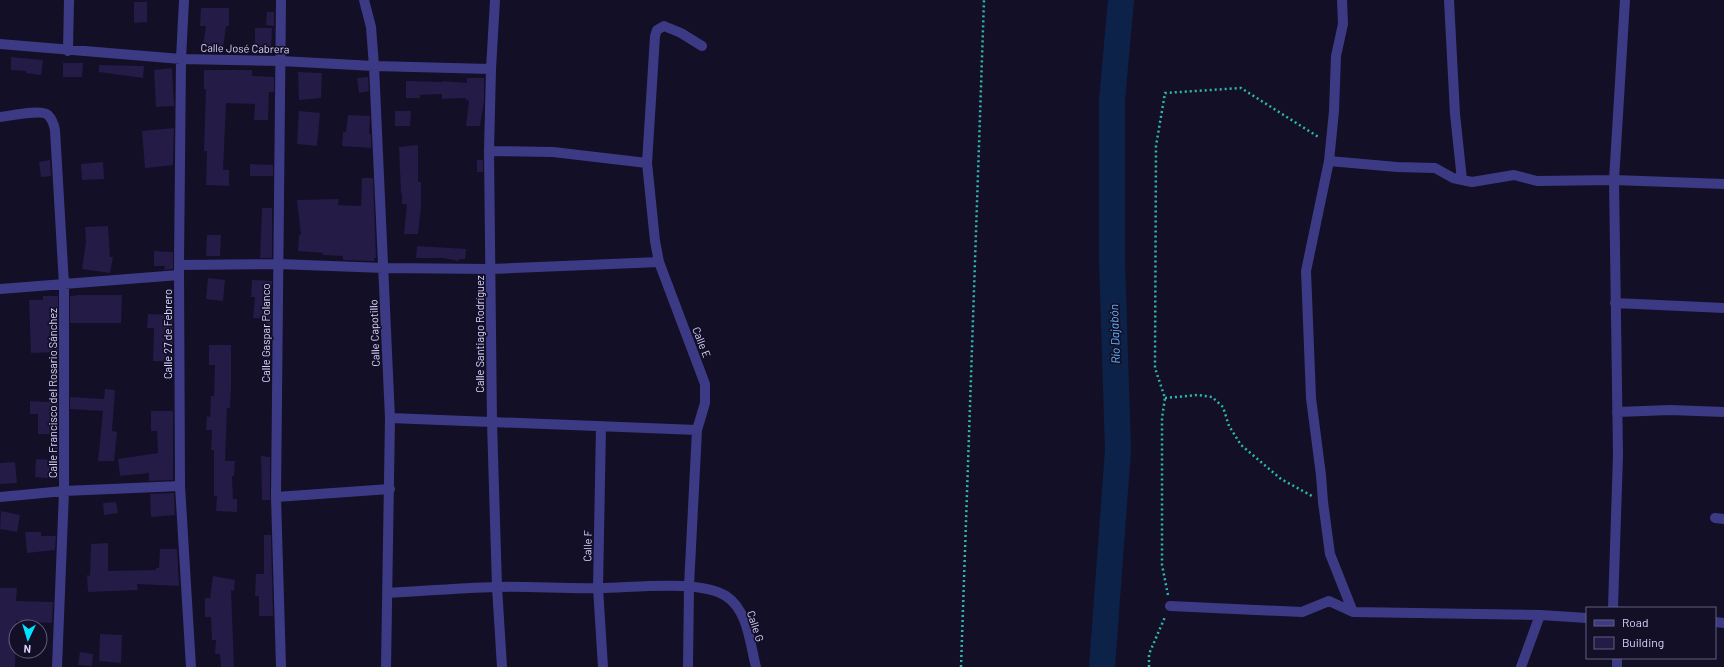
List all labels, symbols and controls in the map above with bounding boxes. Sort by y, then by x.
street label: Calle José Cabrera [201,41,289,55]
street label: Calle Santiago Rodríguez [473,275,486,393]
street label: Calle Gaspar Polanco [259,284,272,382]
street label: Calle 27 de Febrero [161,289,174,379]
street label: Calle Capotillo [366,299,382,367]
water label: Río Dajabón [1106,304,1122,364]
street label: Calle Francisco del Rosario Sánchez [46,308,59,478]
street label: Calle E [690,325,714,360]
street label: Calle F [580,530,594,562]
legend [1586,607,1716,659]
street label: Calle G [745,609,767,643]
text: Road [1622,615,1649,629]
north arrow [8,619,48,659]
text: Building [1622,635,1664,649]
text: N [23,643,31,656]

